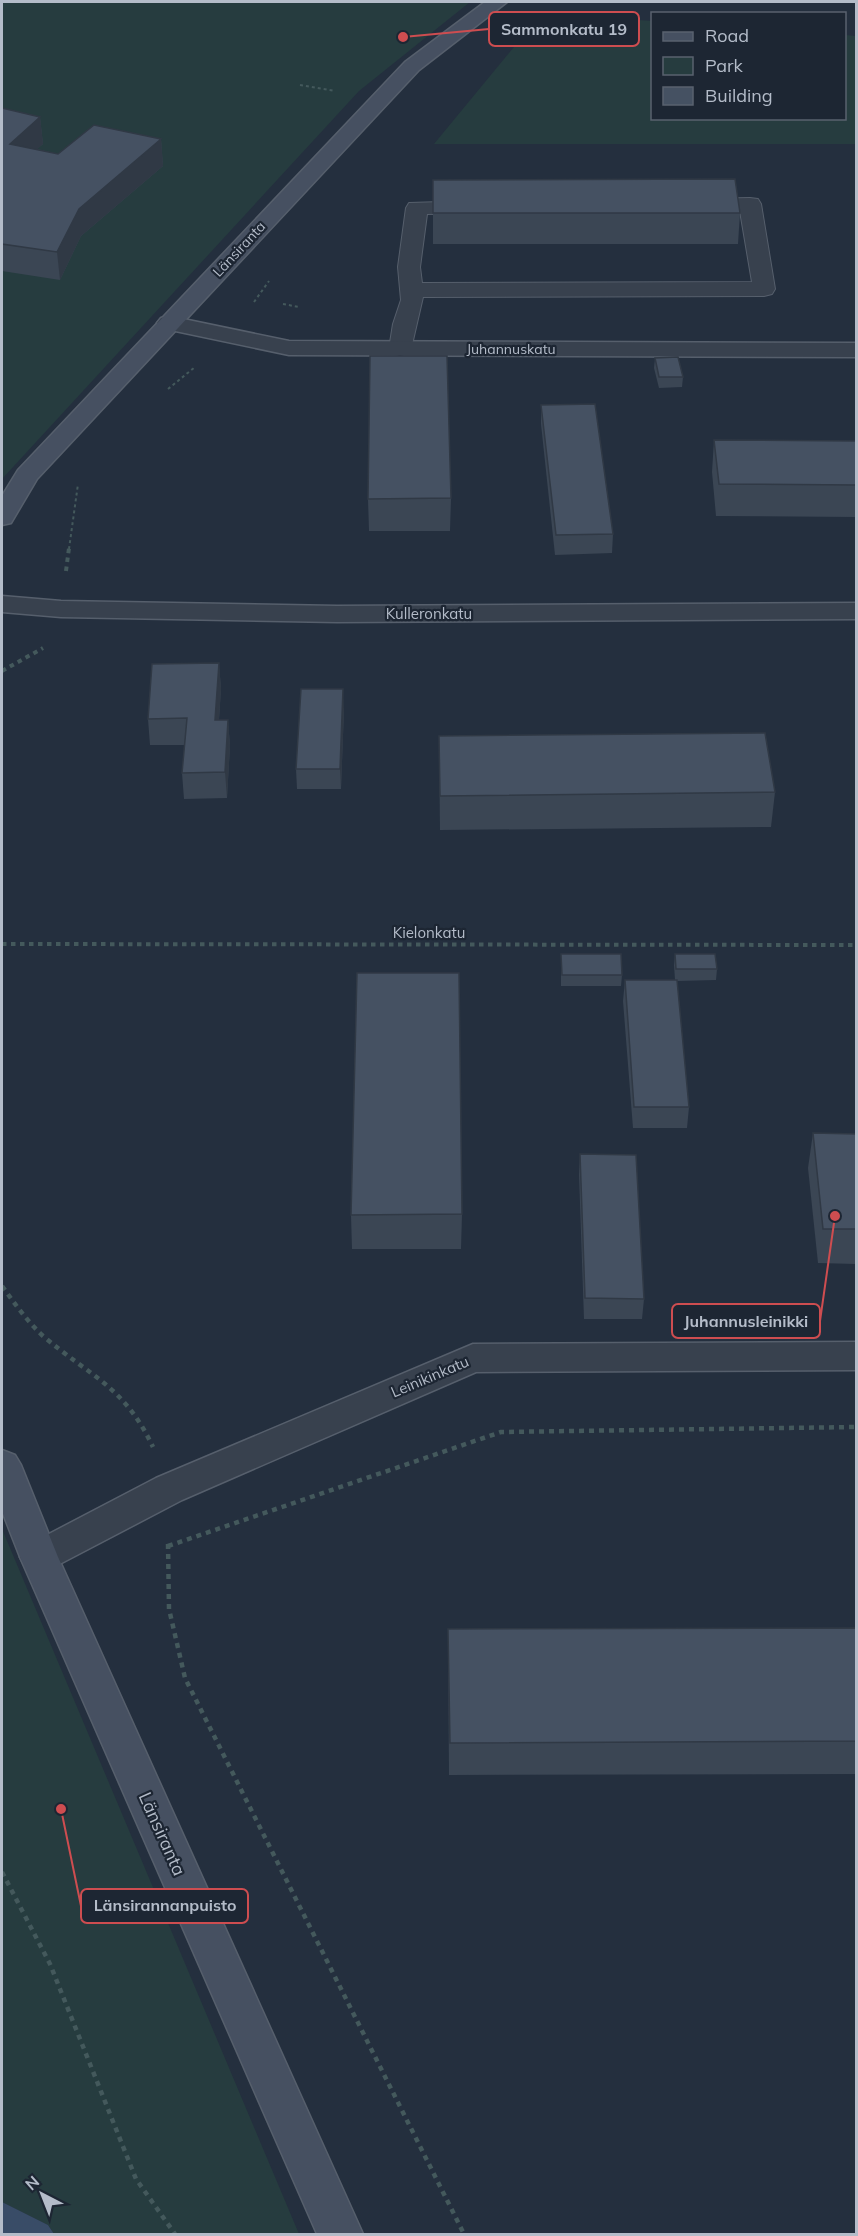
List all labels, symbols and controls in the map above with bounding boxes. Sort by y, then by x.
callout: Sammonkatu 19 [489,12,639,46]
legend [651,12,846,120]
text: Sammonkatu 19 [501,19,627,39]
text: Road [705,24,749,47]
text: Park [705,54,744,77]
text: Building [705,84,773,107]
street label: Länsiranta [209,217,269,281]
street label: Juhannuskatu [466,340,556,358]
street label: Kulleronkatu [386,604,472,623]
street label: Kielonkatu [393,923,465,942]
callout: Juhannusleinikki [672,1304,820,1338]
text: Juhannusleinikki [684,1311,808,1331]
street label: Leinikinkatu [388,1352,472,1401]
street label: Länsiranta [134,1788,191,1879]
callout: Länsirannanpuisto [81,1889,248,1923]
text: Länsirannanpuisto [94,1895,236,1915]
north arrow [12,2164,72,2224]
text: N [21,2171,43,2194]

